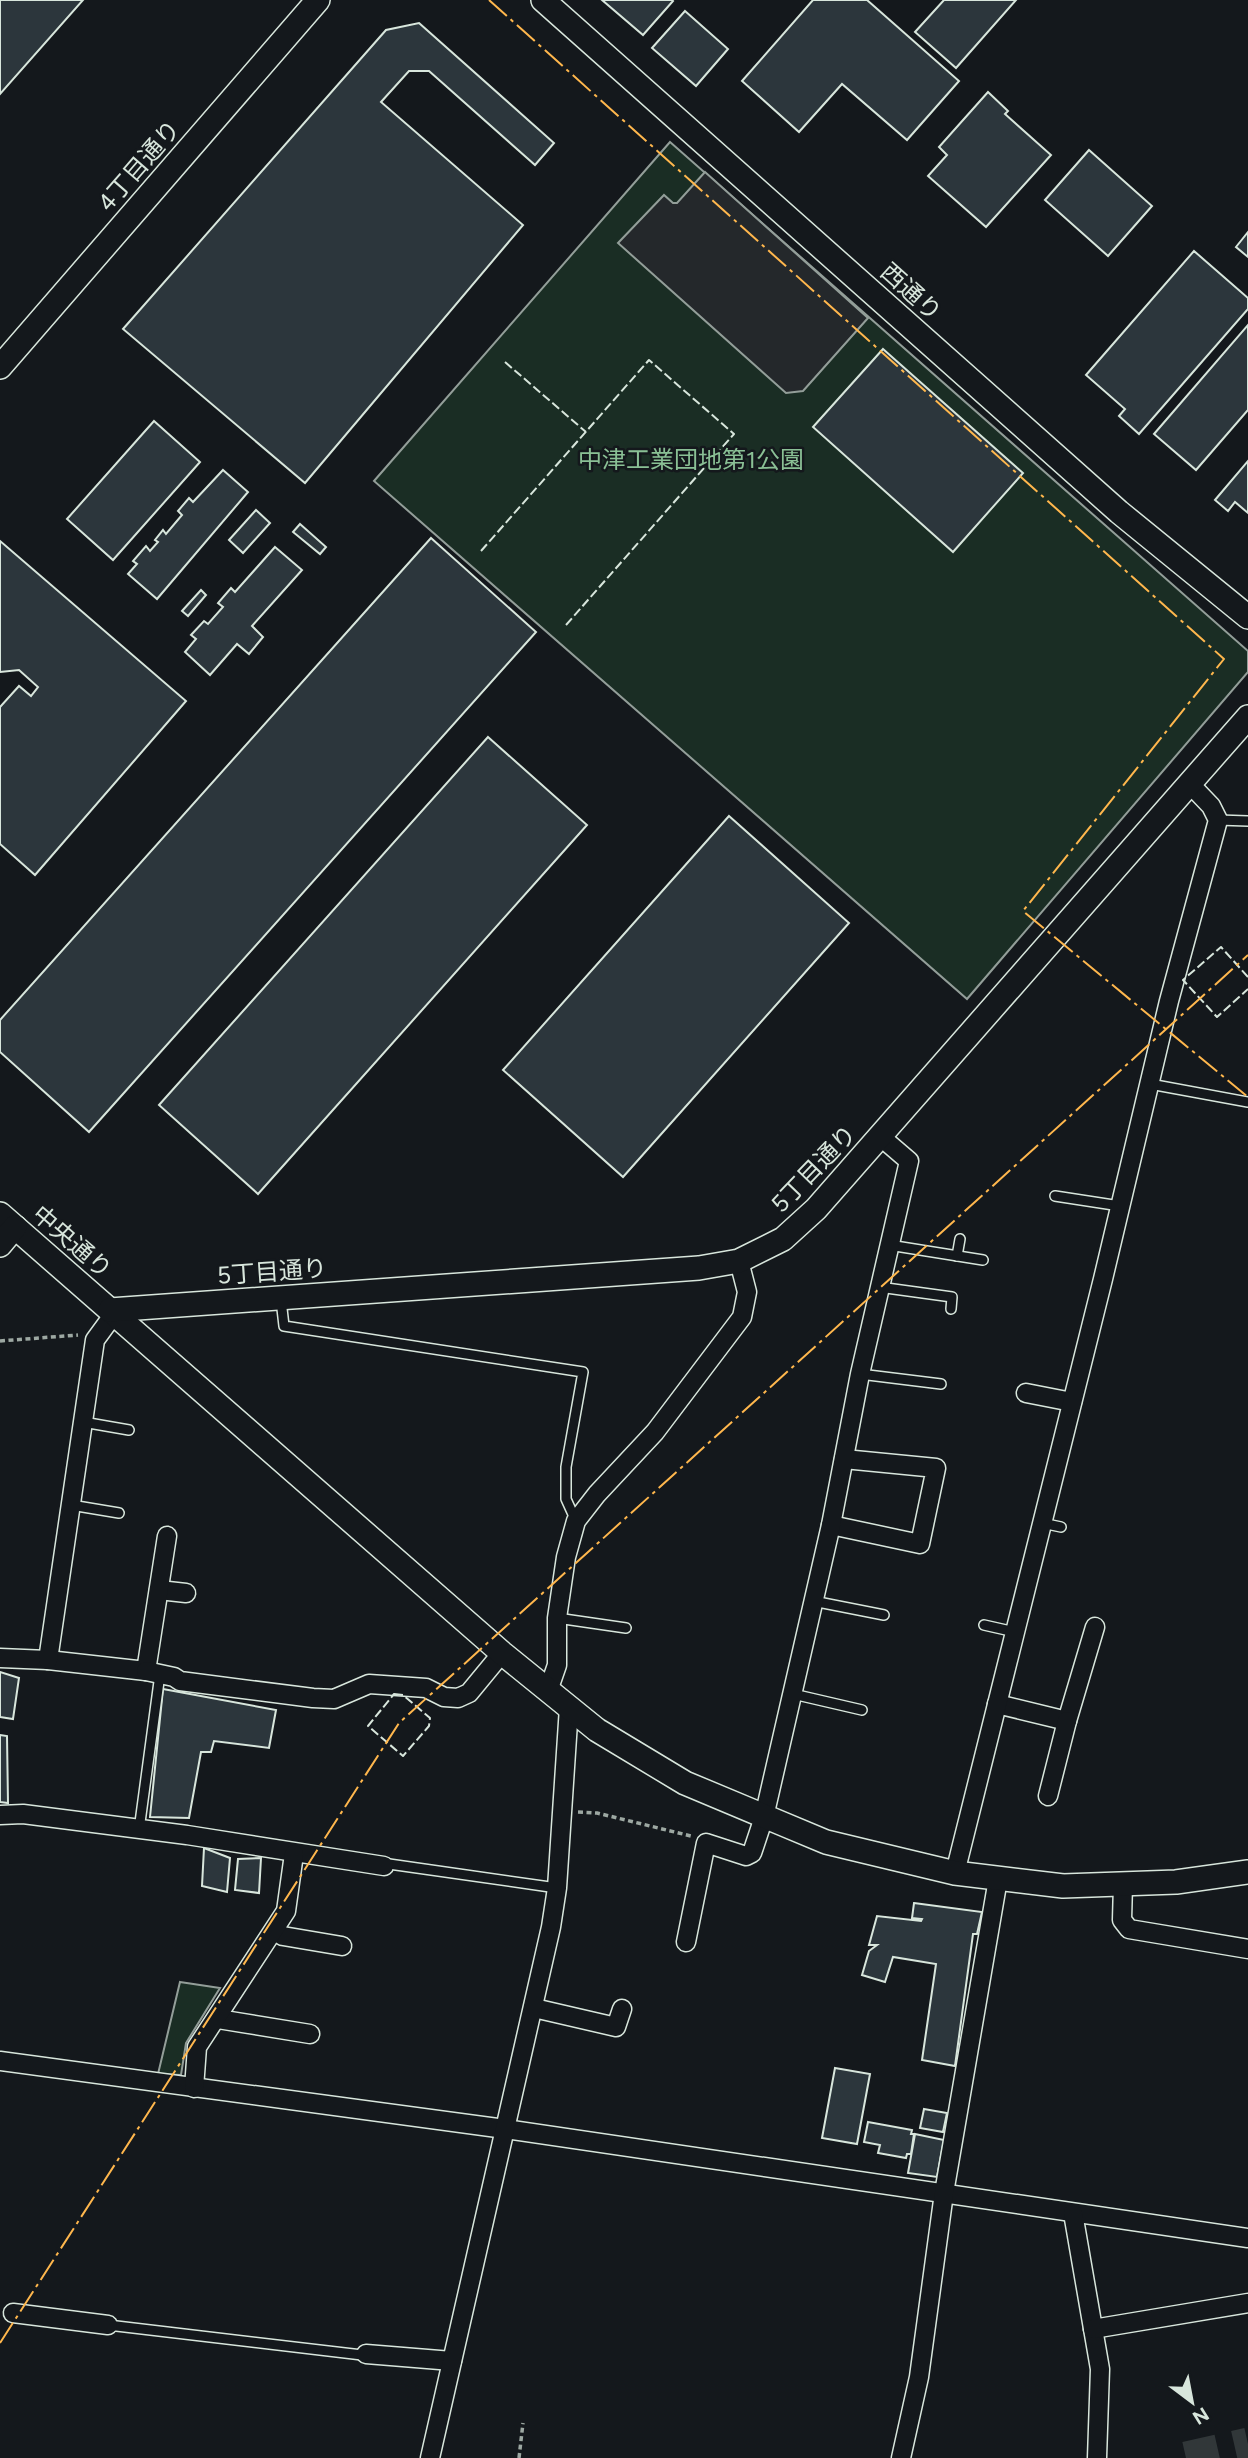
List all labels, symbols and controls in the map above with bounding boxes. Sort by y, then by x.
street label: 4丁目通り [91,114,186,217]
street label: 西通り [875,257,948,326]
park label: 中津工業団地第1公園 [578,445,804,474]
street label: 5丁目通り [765,1119,862,1218]
street label: 中央通り [27,1199,118,1284]
street label: 5丁目通り [216,1253,328,1290]
north arrow [1157,2367,1227,2437]
text: N [1188,2402,1213,2430]

